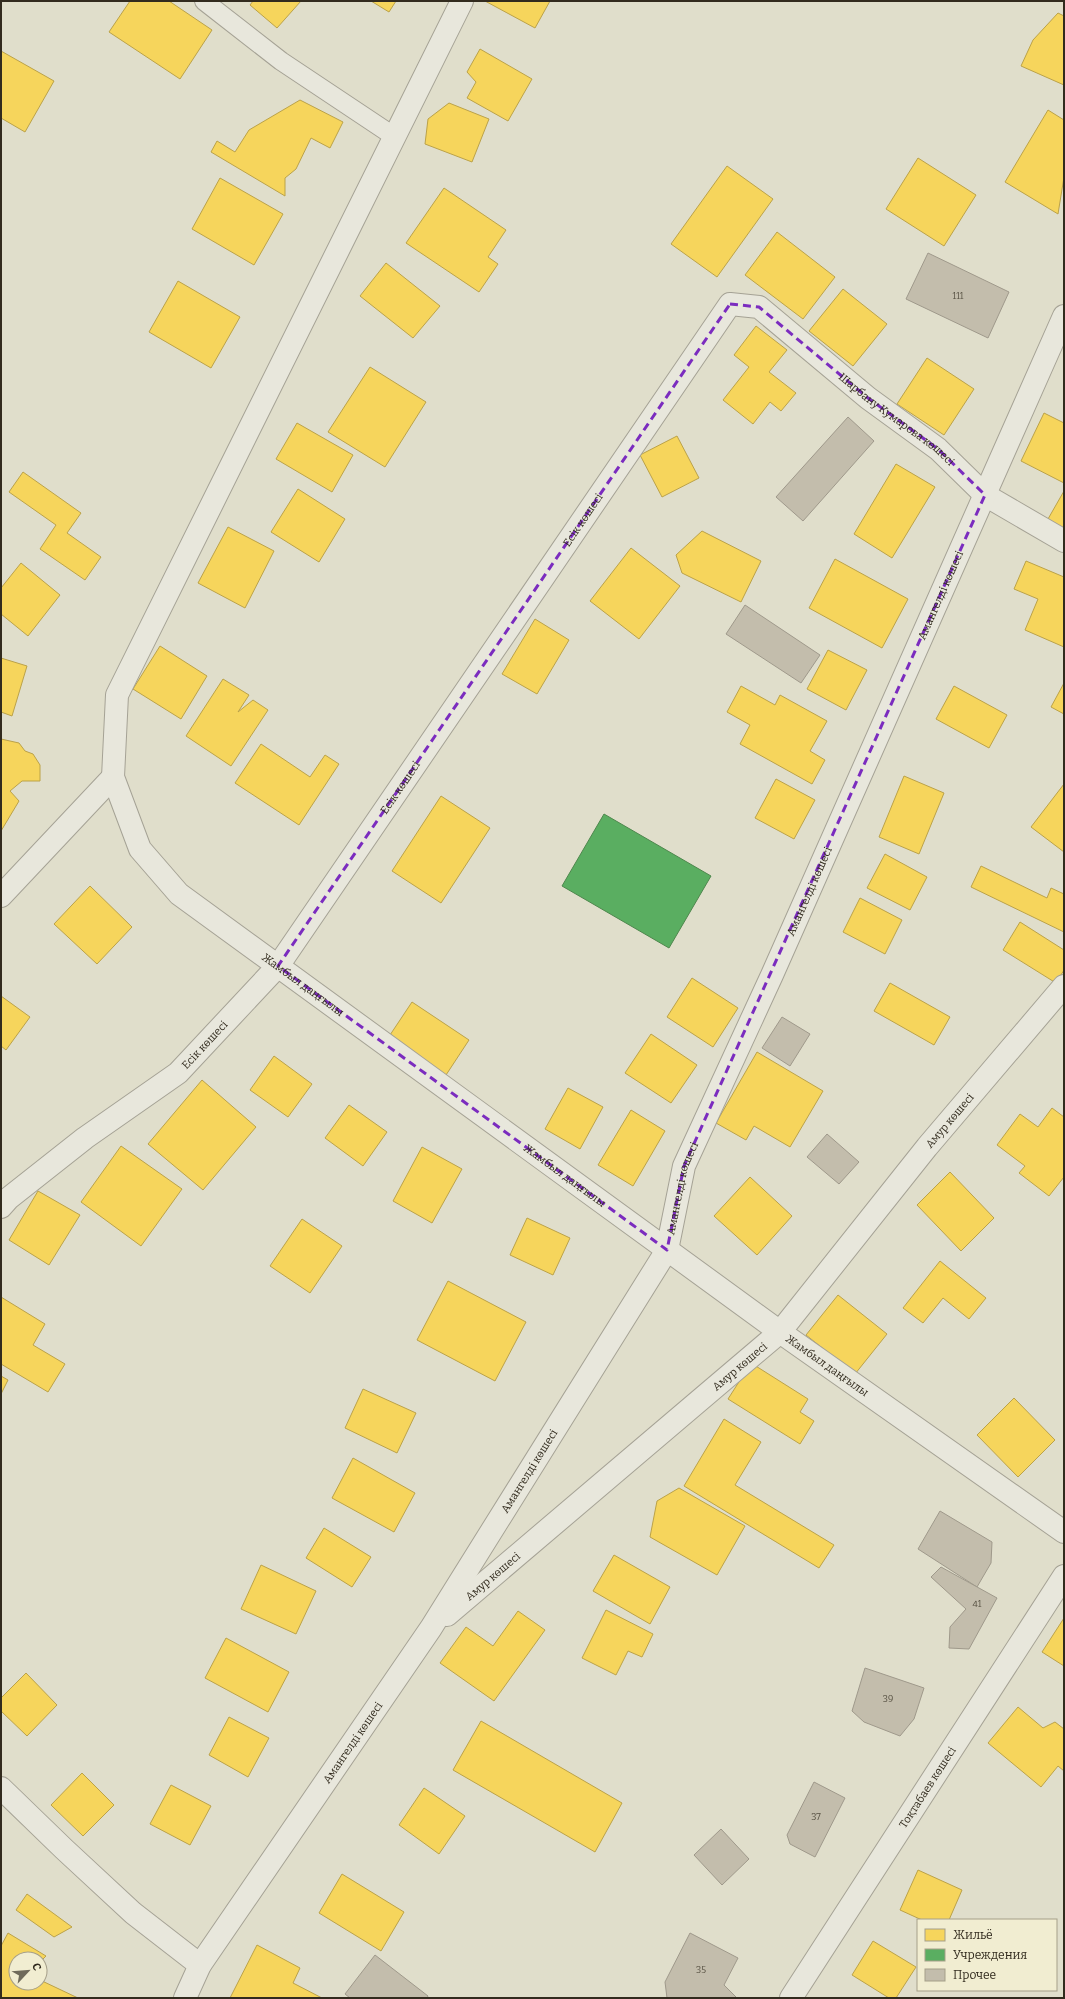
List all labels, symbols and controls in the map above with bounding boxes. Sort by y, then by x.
house number: 111 [953,291,964,301]
street label: Шарбану Кумарова көшесі [836,370,958,468]
street label: Есік көшесі [560,490,606,549]
street label: Амангелді көшесі [915,548,966,641]
street label: Есік көшесі [377,758,423,816]
street label: Амангелді көшесі [784,844,835,938]
street label: Жамбыл даңғылы [259,950,347,1019]
street label: Есік көшесі [179,1017,231,1072]
street label: Амур көшесі [923,1090,977,1150]
street label: Амангелді көшесі [664,1139,701,1236]
street label: Жамбыл даңғылы [521,1141,609,1210]
street label: Жамбыл даңғылы [783,1332,871,1399]
street label: Амур көшесі [710,1339,770,1393]
street label: Амангелді көшесі [498,1426,560,1515]
street label: Амур көшесі [463,1549,523,1603]
house number: 41 [973,1599,982,1609]
house number: 39 [883,1694,893,1704]
street label: Амангелді көшесі [320,1699,385,1786]
street label: Тоқтабаев көшесі [896,1744,959,1830]
house number: 37 [811,1812,821,1822]
legend [917,1919,1057,1991]
text: Жильё [953,1928,993,1942]
text: Учреждения [953,1948,1028,1962]
north arrow [8,1951,48,1991]
text: С [29,1961,44,1973]
house number: 35 [696,1965,706,1975]
text: Прочее [953,1968,996,1982]

